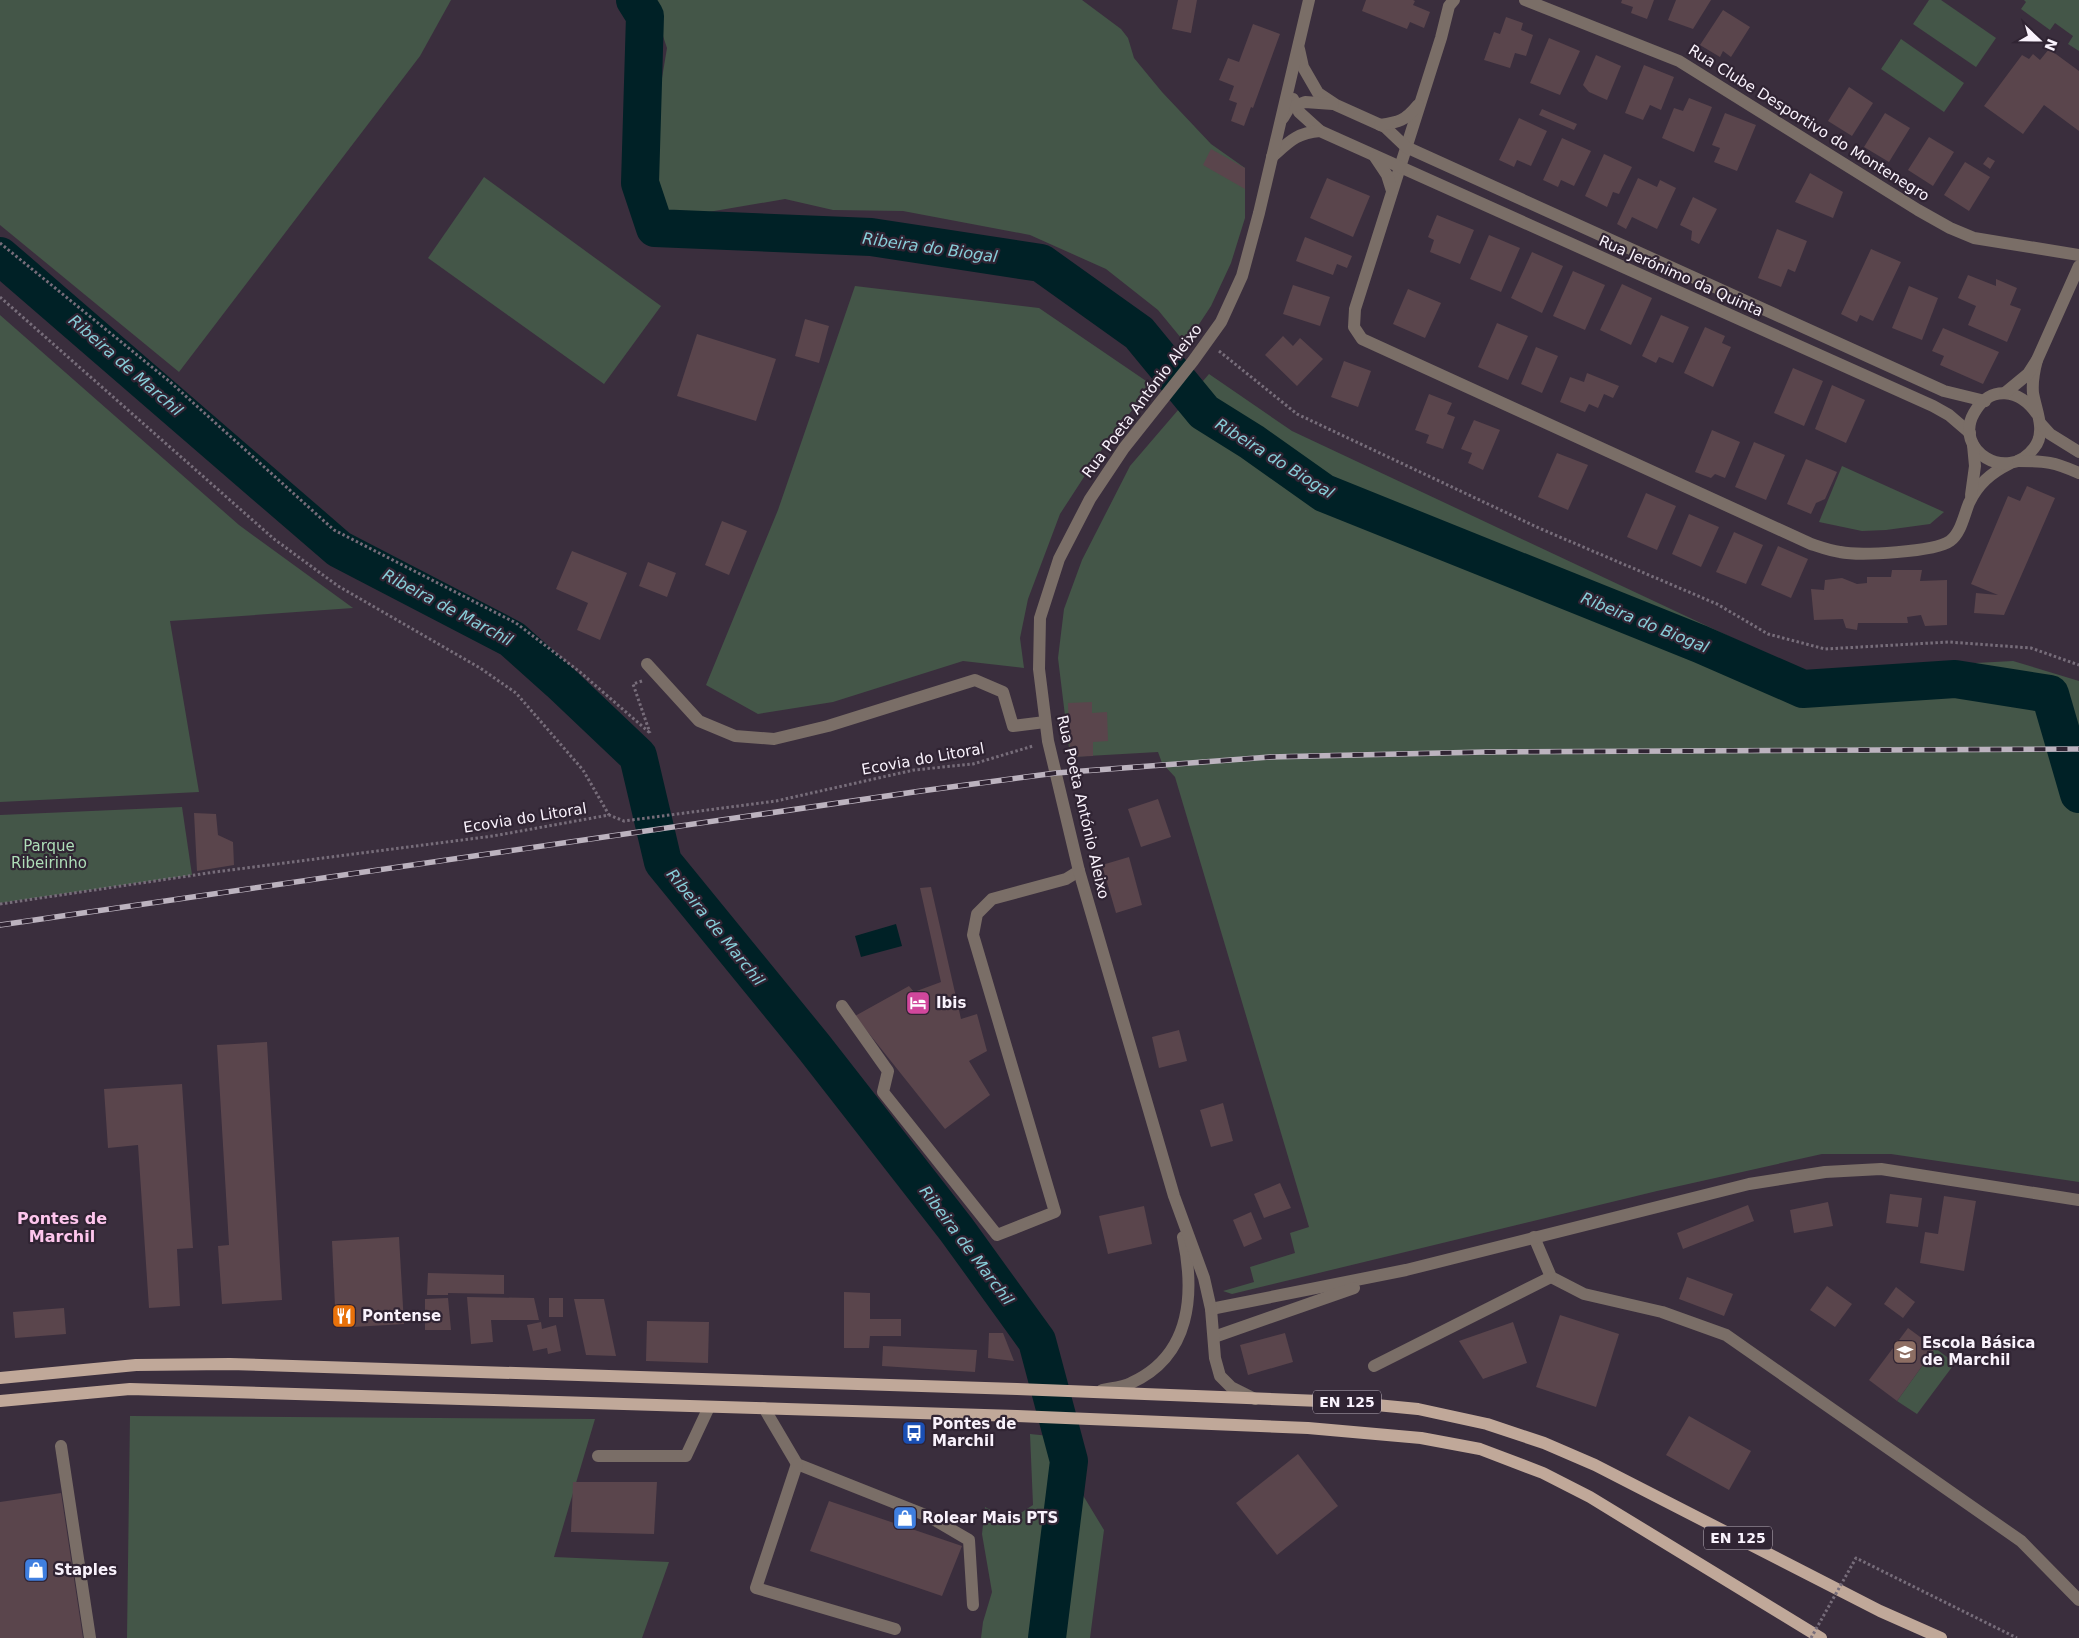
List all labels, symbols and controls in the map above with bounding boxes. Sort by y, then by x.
north arrow [2014,15,2064,65]
text: N [2041,36,2061,53]
street label: Rua Clube Desportivo do Montenegro [1685,41,1933,205]
water label: Ribeira do Biogal [861,229,999,266]
street label: Rua Jerónimo da Quinta [1596,232,1766,320]
water label: Ribeira de Marchil [65,311,187,420]
street label: Rua Poeta António Aleixo [1078,321,1206,481]
water label: Ribeira do Biogal [1212,414,1338,503]
water label: Ribeira de Marchil [379,565,517,650]
water label: Ribeira do Biogal [1578,588,1712,657]
street label: Rua Poeta António Aleixo [1053,713,1113,901]
street label: Ecovia do Litoral [860,739,986,779]
street label: Ecovia do Litoral [462,799,588,837]
park label: Parque Ribeirinho [11,837,87,872]
water label: Ribeira de Marchil [663,865,769,990]
hotel icon: Ibis [905,990,931,1016]
place label: Ibis [936,994,966,1012]
water label: Ribeira de Marchil [916,1182,1018,1309]
district label: Pontes de Marchil [17,1209,107,1246]
restaurant icon: Pontense [331,1303,357,1329]
place label: Pontense [362,1307,441,1325]
place label: Escola Básica de Marchil [1922,1334,2036,1369]
school or university icon: Escola Básica de Marchil [1892,1339,1918,1365]
road number: EN 125 [1313,1390,1381,1414]
place label: Pontes de Marchil [932,1415,1016,1450]
bus stop icon: Pontes de Marchil [901,1420,927,1446]
shop icon: Rolear Mais PTS [892,1505,918,1531]
place label: Rolear Mais PTS [922,1509,1058,1527]
road number: EN 125 [1704,1526,1772,1550]
shop icon: Staples [23,1557,49,1583]
place label: Staples [54,1561,117,1579]

